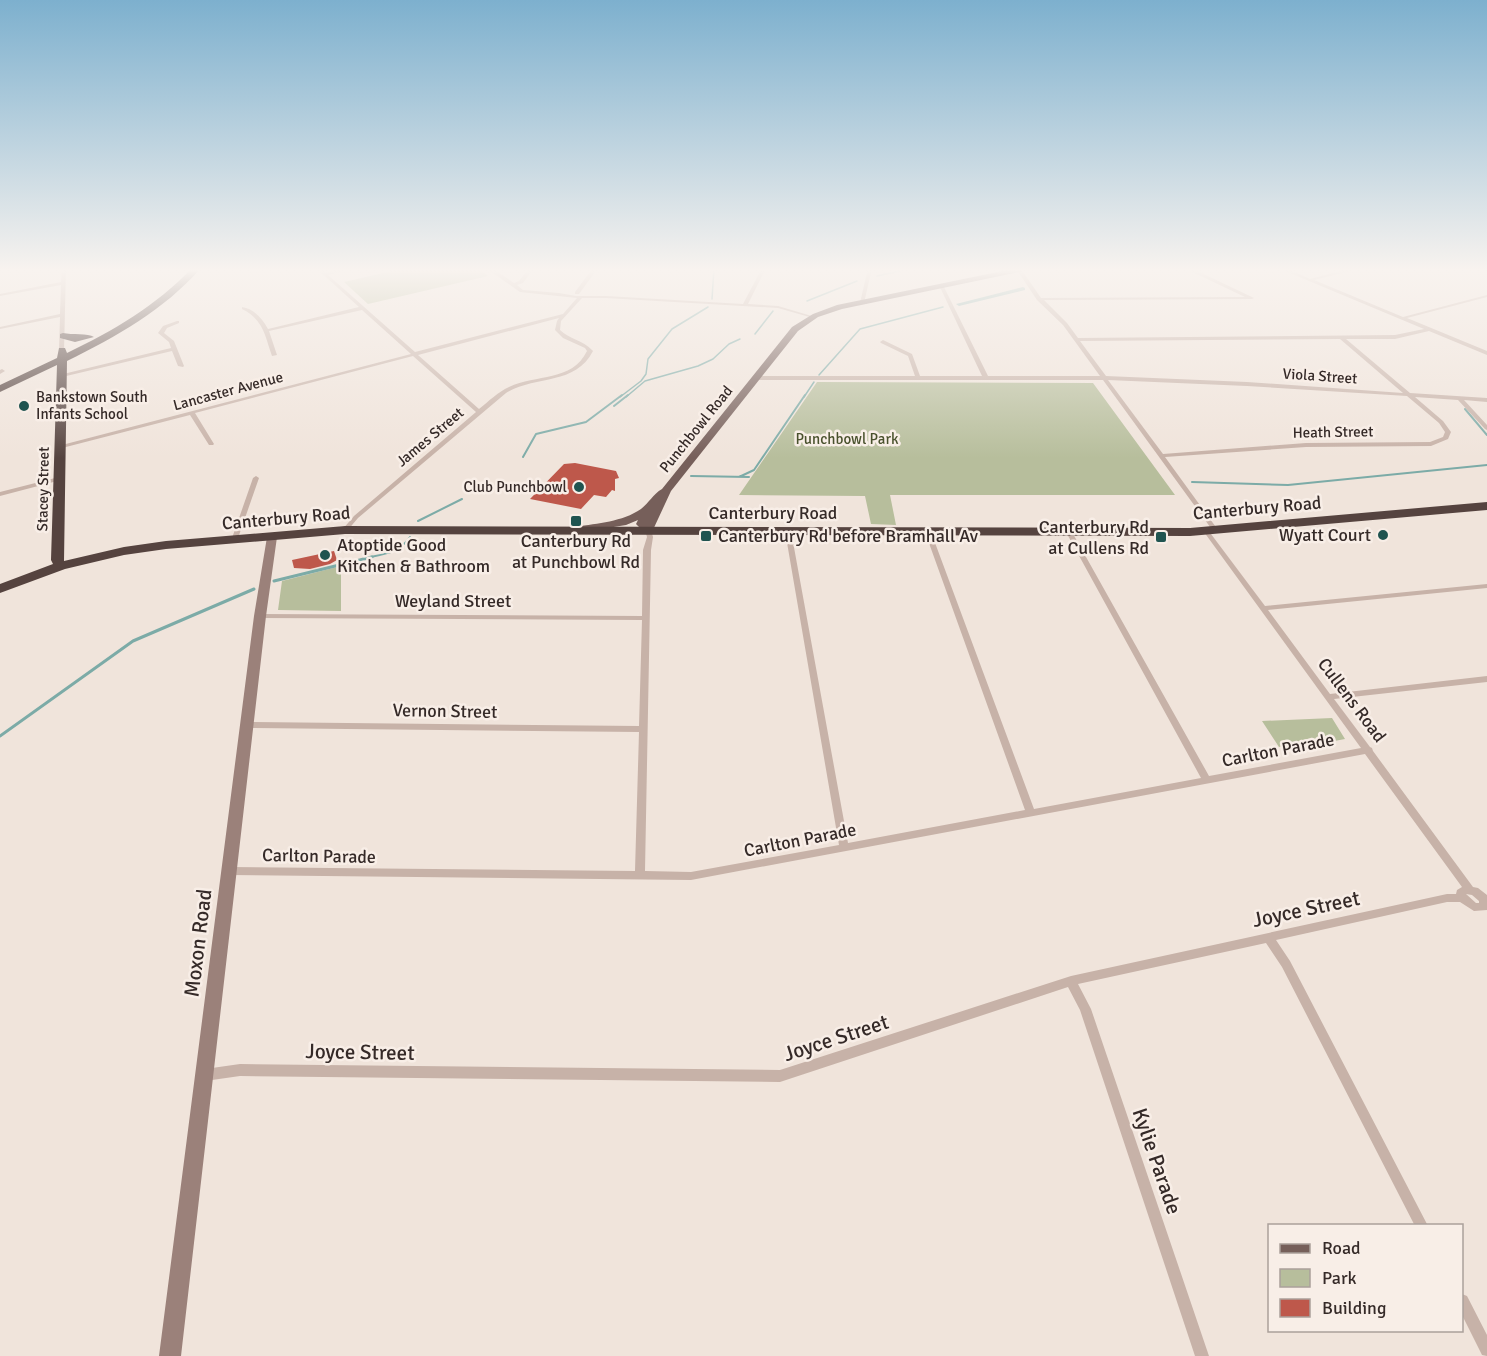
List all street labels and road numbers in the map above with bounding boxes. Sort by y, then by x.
street label: Viola Street [1282,364,1358,388]
street label: Lancaster Avenue [171,368,285,414]
street label: Punchbowl Road [656,382,736,476]
street label: James Street [393,404,467,470]
street label: Heath Street [1292,422,1374,442]
street label: Stacey Street [33,446,53,532]
street label: Canterbury Road [1192,491,1322,525]
street label: Canterbury Road [221,501,351,535]
street label: Canterbury Road [709,502,837,524]
street label: Weyland Street [395,590,511,612]
street label: Cullens Road [1313,653,1391,747]
street label: Vernon Street [392,699,498,723]
street label: Carlton Parade [1220,728,1336,772]
street label: Carlton Parade [742,818,858,862]
street label: Carlton Parade [262,844,376,868]
street label: Joyce Street [1250,885,1362,933]
street label: Moxon Road [178,887,218,999]
street label: Joyce Street [780,1009,892,1067]
street label: Joyce Street [305,1038,415,1066]
street label: Kylie Parade [1127,1104,1187,1218]

